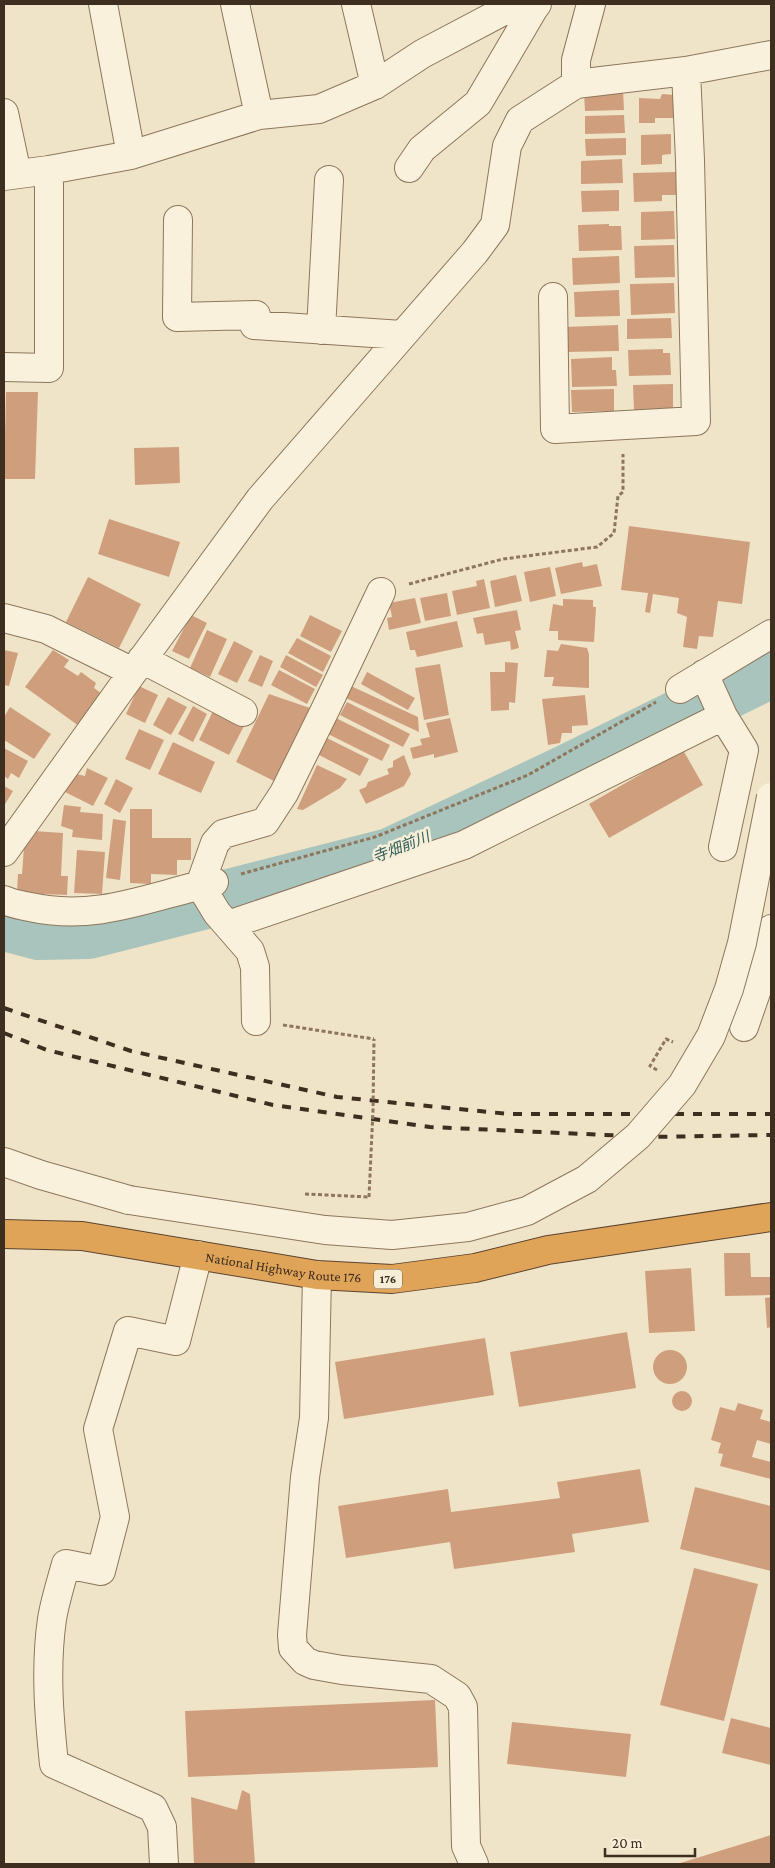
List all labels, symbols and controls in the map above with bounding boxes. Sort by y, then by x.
water label: 寺畑前川 [370,828,434,866]
street label: National Highway Route 176 [204,1249,362,1285]
road number: 176 [374,1270,402,1288]
scale bar [605,1826,695,1858]
text: 20 m [612,1835,643,1851]

